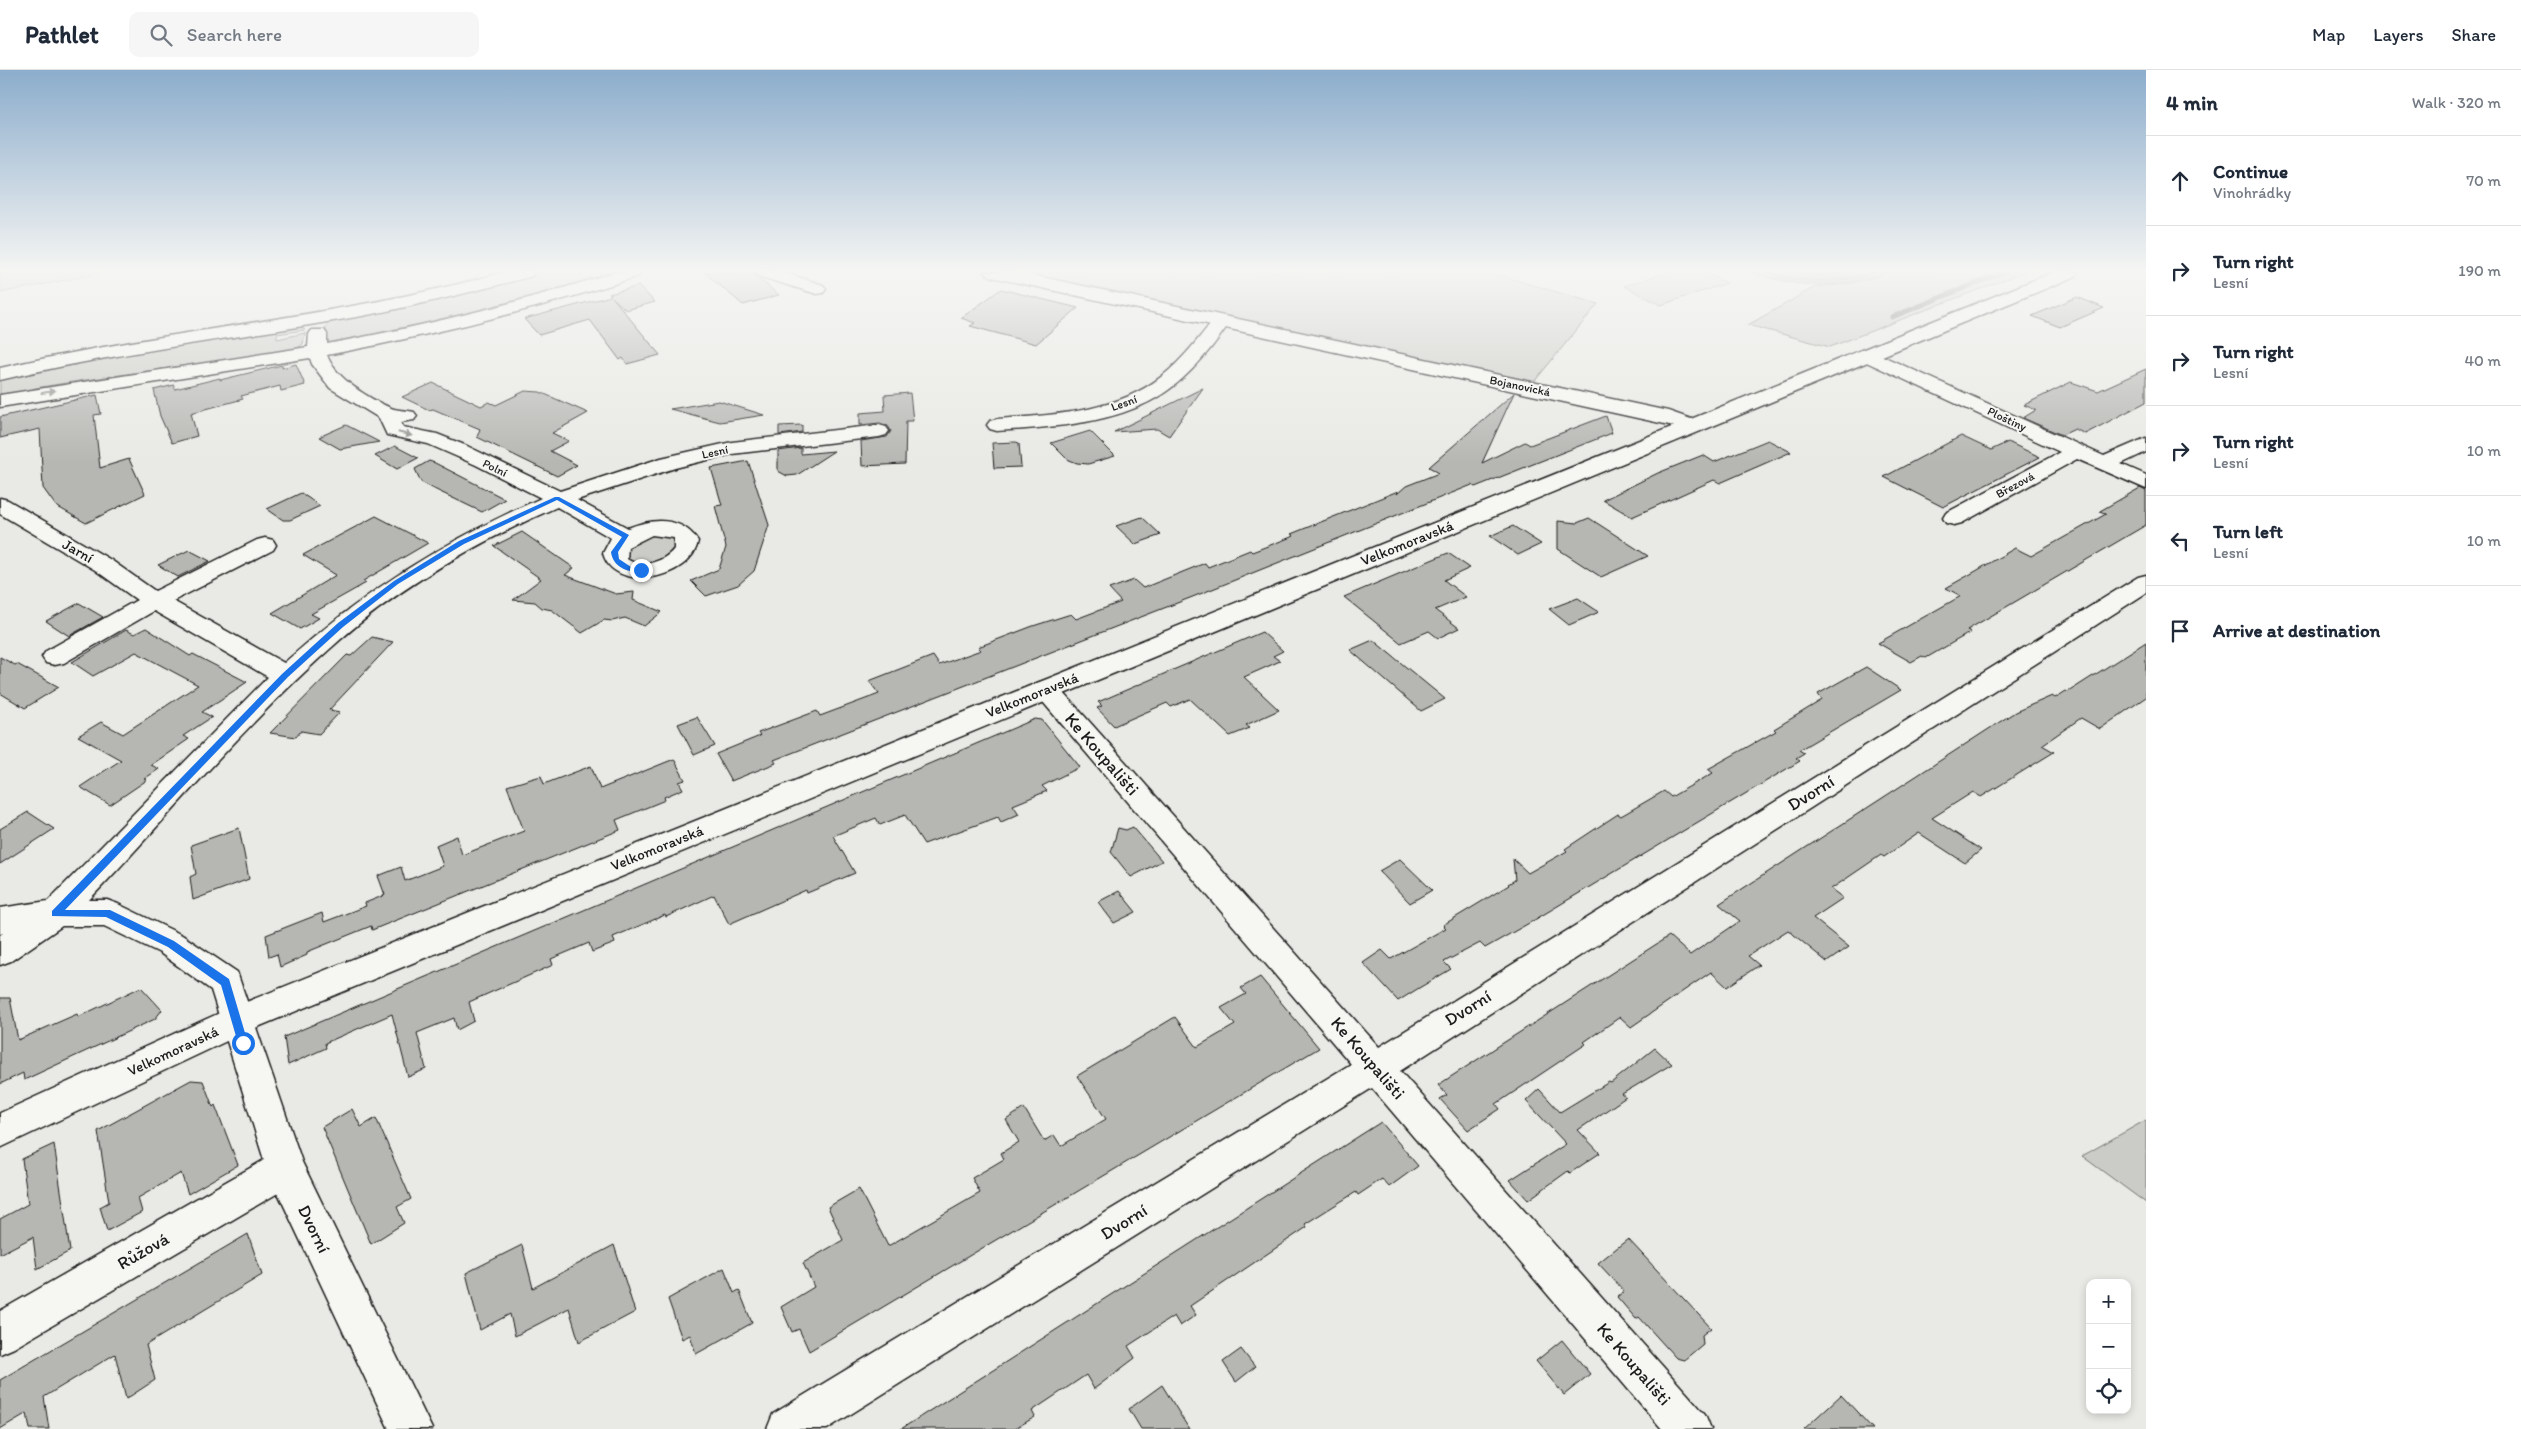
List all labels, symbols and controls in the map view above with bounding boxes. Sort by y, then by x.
search box [129,12,479,57]
text: Pathlet [25,20,99,49]
icon: search [147,21,175,49]
text: Search here [187,23,282,46]
text: Map [2312,24,2345,46]
text: Layers [2373,24,2423,46]
text: Share [2451,24,2496,46]
text: 4 min [2166,90,2218,115]
text: Walk · 320 m [2412,93,2501,112]
text: Continue [2213,160,2288,183]
icon: ahead [2166,167,2194,195]
text: 70 m [2466,171,2501,190]
text: Vinohrádky [2213,183,2291,202]
text: Turn right [2213,250,2294,273]
icon: right [2166,257,2194,285]
text: 190 m [2458,261,2501,280]
text: Lesní [2213,273,2248,292]
text: Turn right [2213,340,2294,363]
icon: right [2166,347,2194,375]
text: 40 m [2464,351,2501,370]
text: Lesní [2213,363,2248,382]
street label: Bojanovická [1488,373,1552,399]
one-way arrow [40,388,56,396]
street label: Lesní [1109,392,1139,414]
street label: Ploštiny [1985,404,2029,434]
one-way arrow [397,430,412,438]
text: Turn right [2213,430,2294,453]
icon: right [2166,437,2194,465]
text: 10 m [2467,441,2501,460]
street label: Lesní [701,442,729,462]
text: Lesní [2213,453,2248,472]
street label: Polní [480,456,510,480]
street label: Březová [1993,468,2037,501]
street label: Velkomoravská [1358,516,1456,570]
text: Turn left [2213,520,2283,543]
icon: left [2166,527,2194,555]
text: 10 m [2467,531,2501,550]
street label: Jarní [59,535,97,567]
text: Lesní [2213,543,2248,562]
route end [630,559,653,582]
icon: arrive [2166,617,2194,645]
text: Arrive at destination [2213,619,2380,642]
street label: Velkomoravská [983,668,1081,722]
street label: Ke Koupališti [1060,708,1144,800]
street label: Dvorní [1784,770,1839,816]
street label: Velkomoravská [608,821,706,875]
street label: Dvorní [1441,985,1496,1031]
street label: Ke Koupališti [1326,1012,1410,1104]
street label: Velkomoravská [125,1022,221,1080]
route start [232,1032,255,1055]
street label: Dvorní [1097,1199,1152,1245]
street label: Dvorní [293,1201,335,1257]
street label: Růžová [113,1227,173,1275]
map controls [2086,1279,2131,1414]
button: + [2086,1279,2131,1324]
street label: Ke Koupališti [1592,1318,1676,1410]
button: − [2086,1324,2131,1369]
button: locate [2086,1369,2131,1414]

